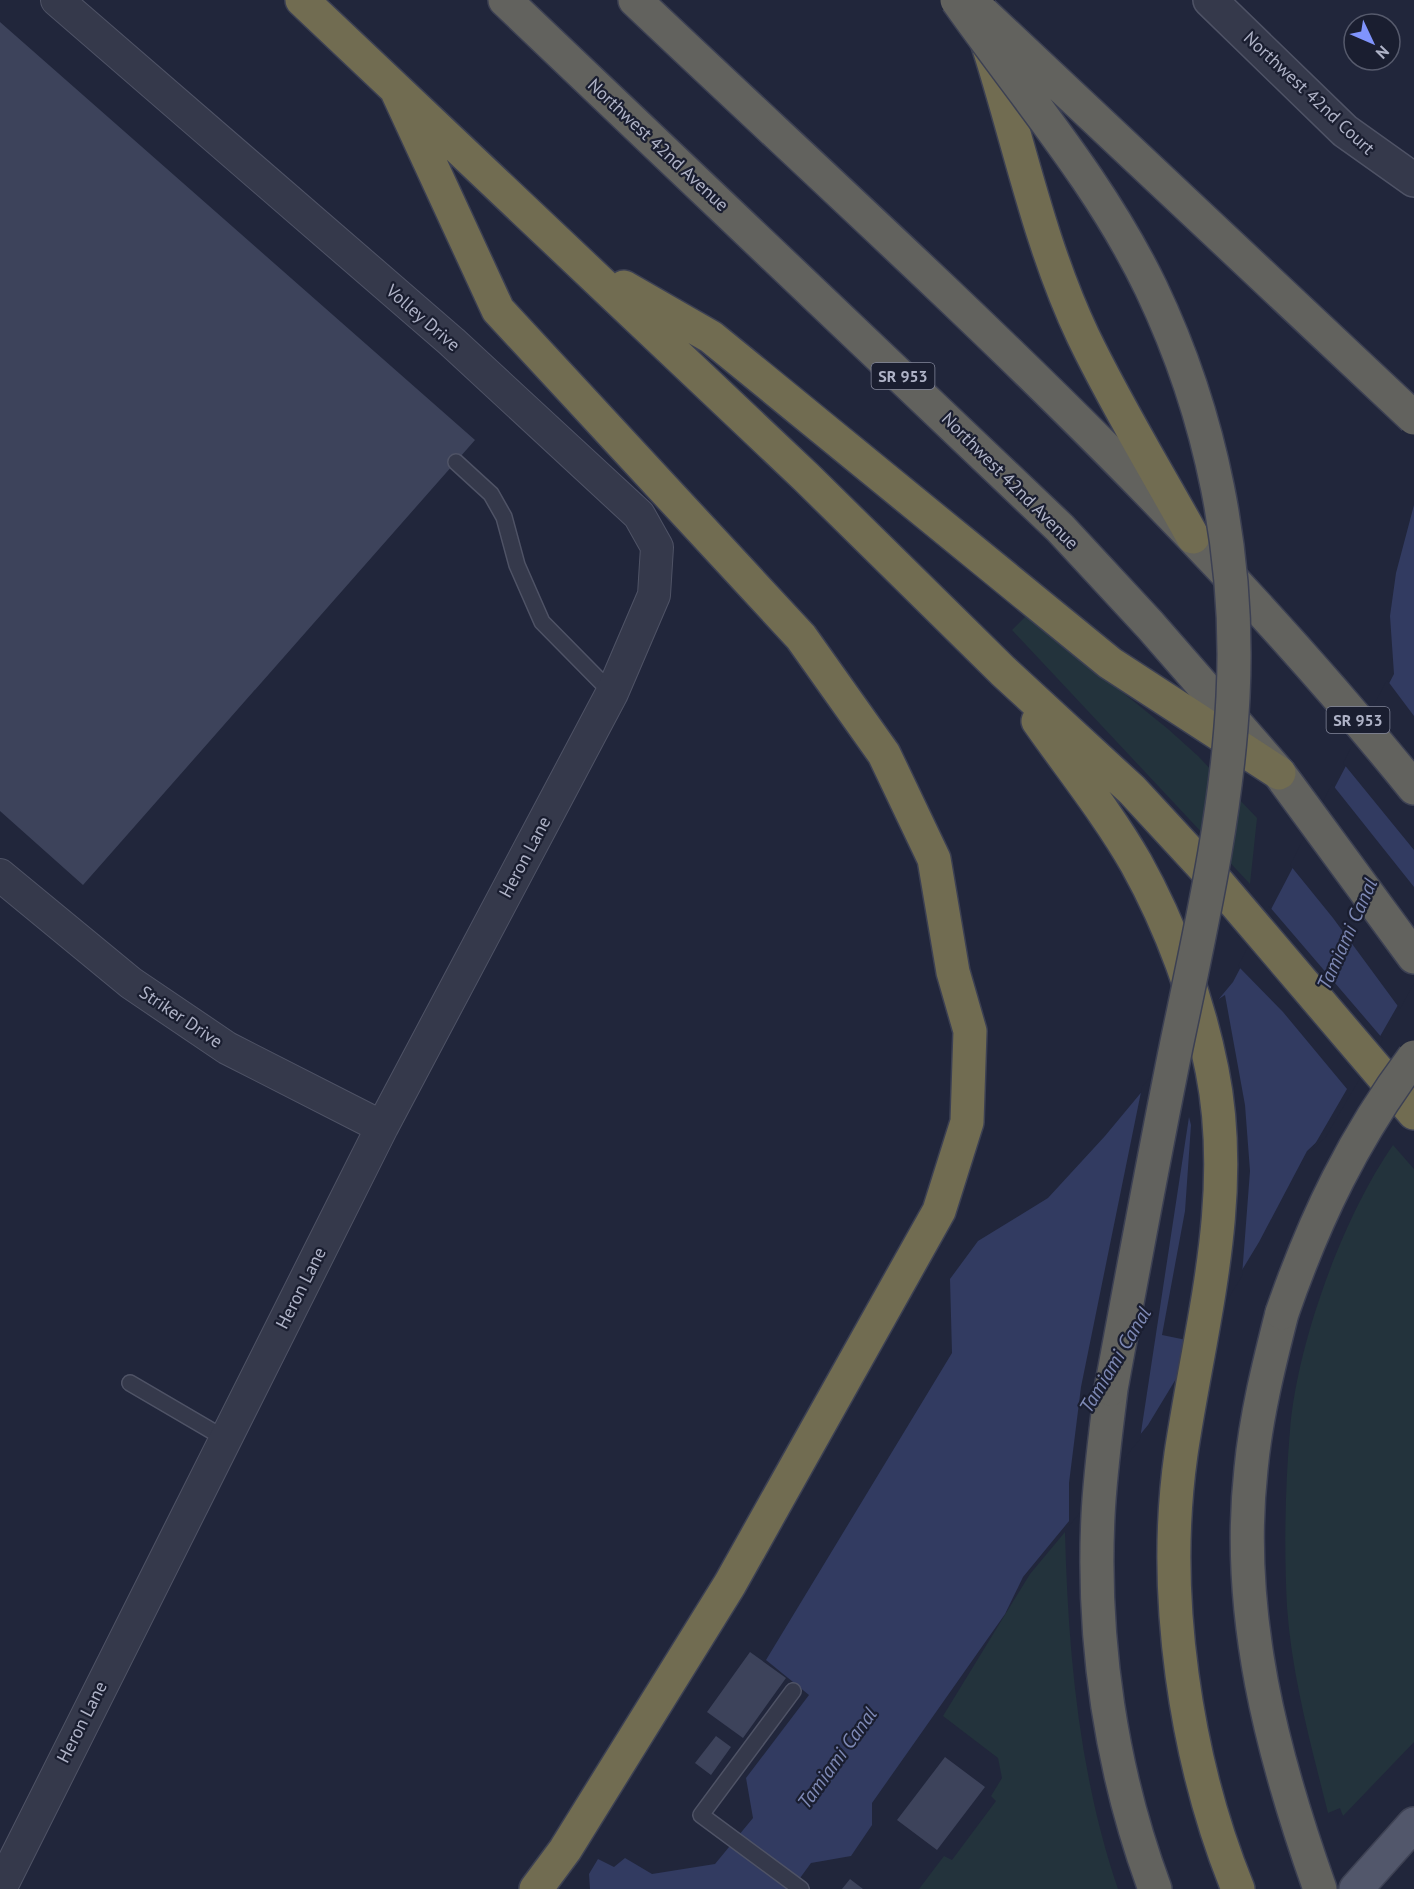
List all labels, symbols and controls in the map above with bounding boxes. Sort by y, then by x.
north arrow [1342,12,1402,72]
street label: Northwest 42nd Court [1239,26,1380,159]
text: N [1372,42,1394,63]
street label: Northwest 42nd Avenue [583,73,734,216]
street label: Volley Drive [381,278,465,356]
road number: SR 953 [872,363,934,389]
street label: Northwest 42nd Avenue [937,407,1084,554]
road number: SR 953 [1326,707,1390,733]
street label: Heron Lane [494,812,555,901]
water label: Tamiami Canal [1311,874,1383,994]
street label: Striker Drive [135,980,227,1053]
street label: Heron Lane [270,1243,331,1332]
water label: Tamiami Canal [1073,1302,1157,1418]
street label: Heron Lane [51,1677,112,1766]
water label: Tamiami Canal [791,1702,883,1814]

